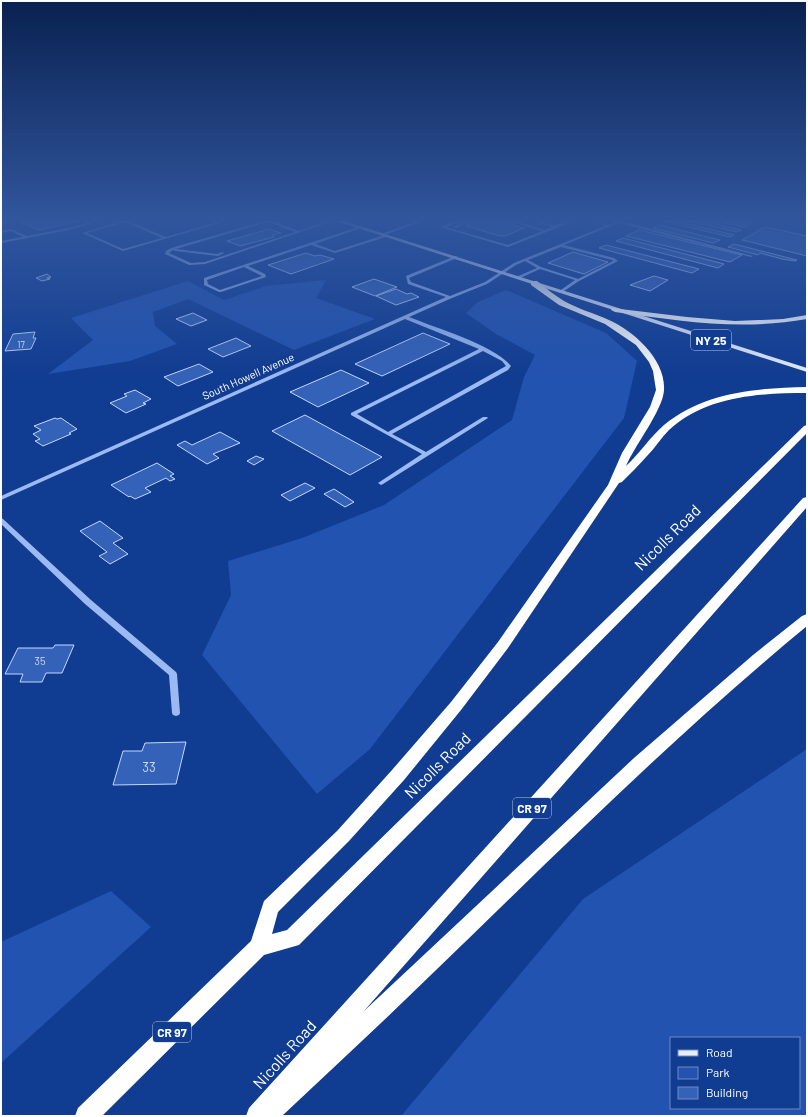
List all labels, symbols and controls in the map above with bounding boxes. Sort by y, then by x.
road number: NY 25 [691,330,731,350]
house number: 17 [17,339,25,350]
street label: South Howell Avenue [200,350,296,402]
street label: Nicolls Road [630,500,704,574]
house number: 35 [34,654,46,667]
street label: Nicolls Road [400,728,474,802]
house number: 33 [142,759,156,775]
road number: CR 97 [513,798,551,818]
street label: Nicolls Road [248,1016,320,1092]
road number: CR 97 [153,1022,191,1042]
legend [670,1037,800,1109]
text: Road [706,1045,733,1059]
text: Park [706,1065,730,1079]
text: Building [706,1085,748,1099]

